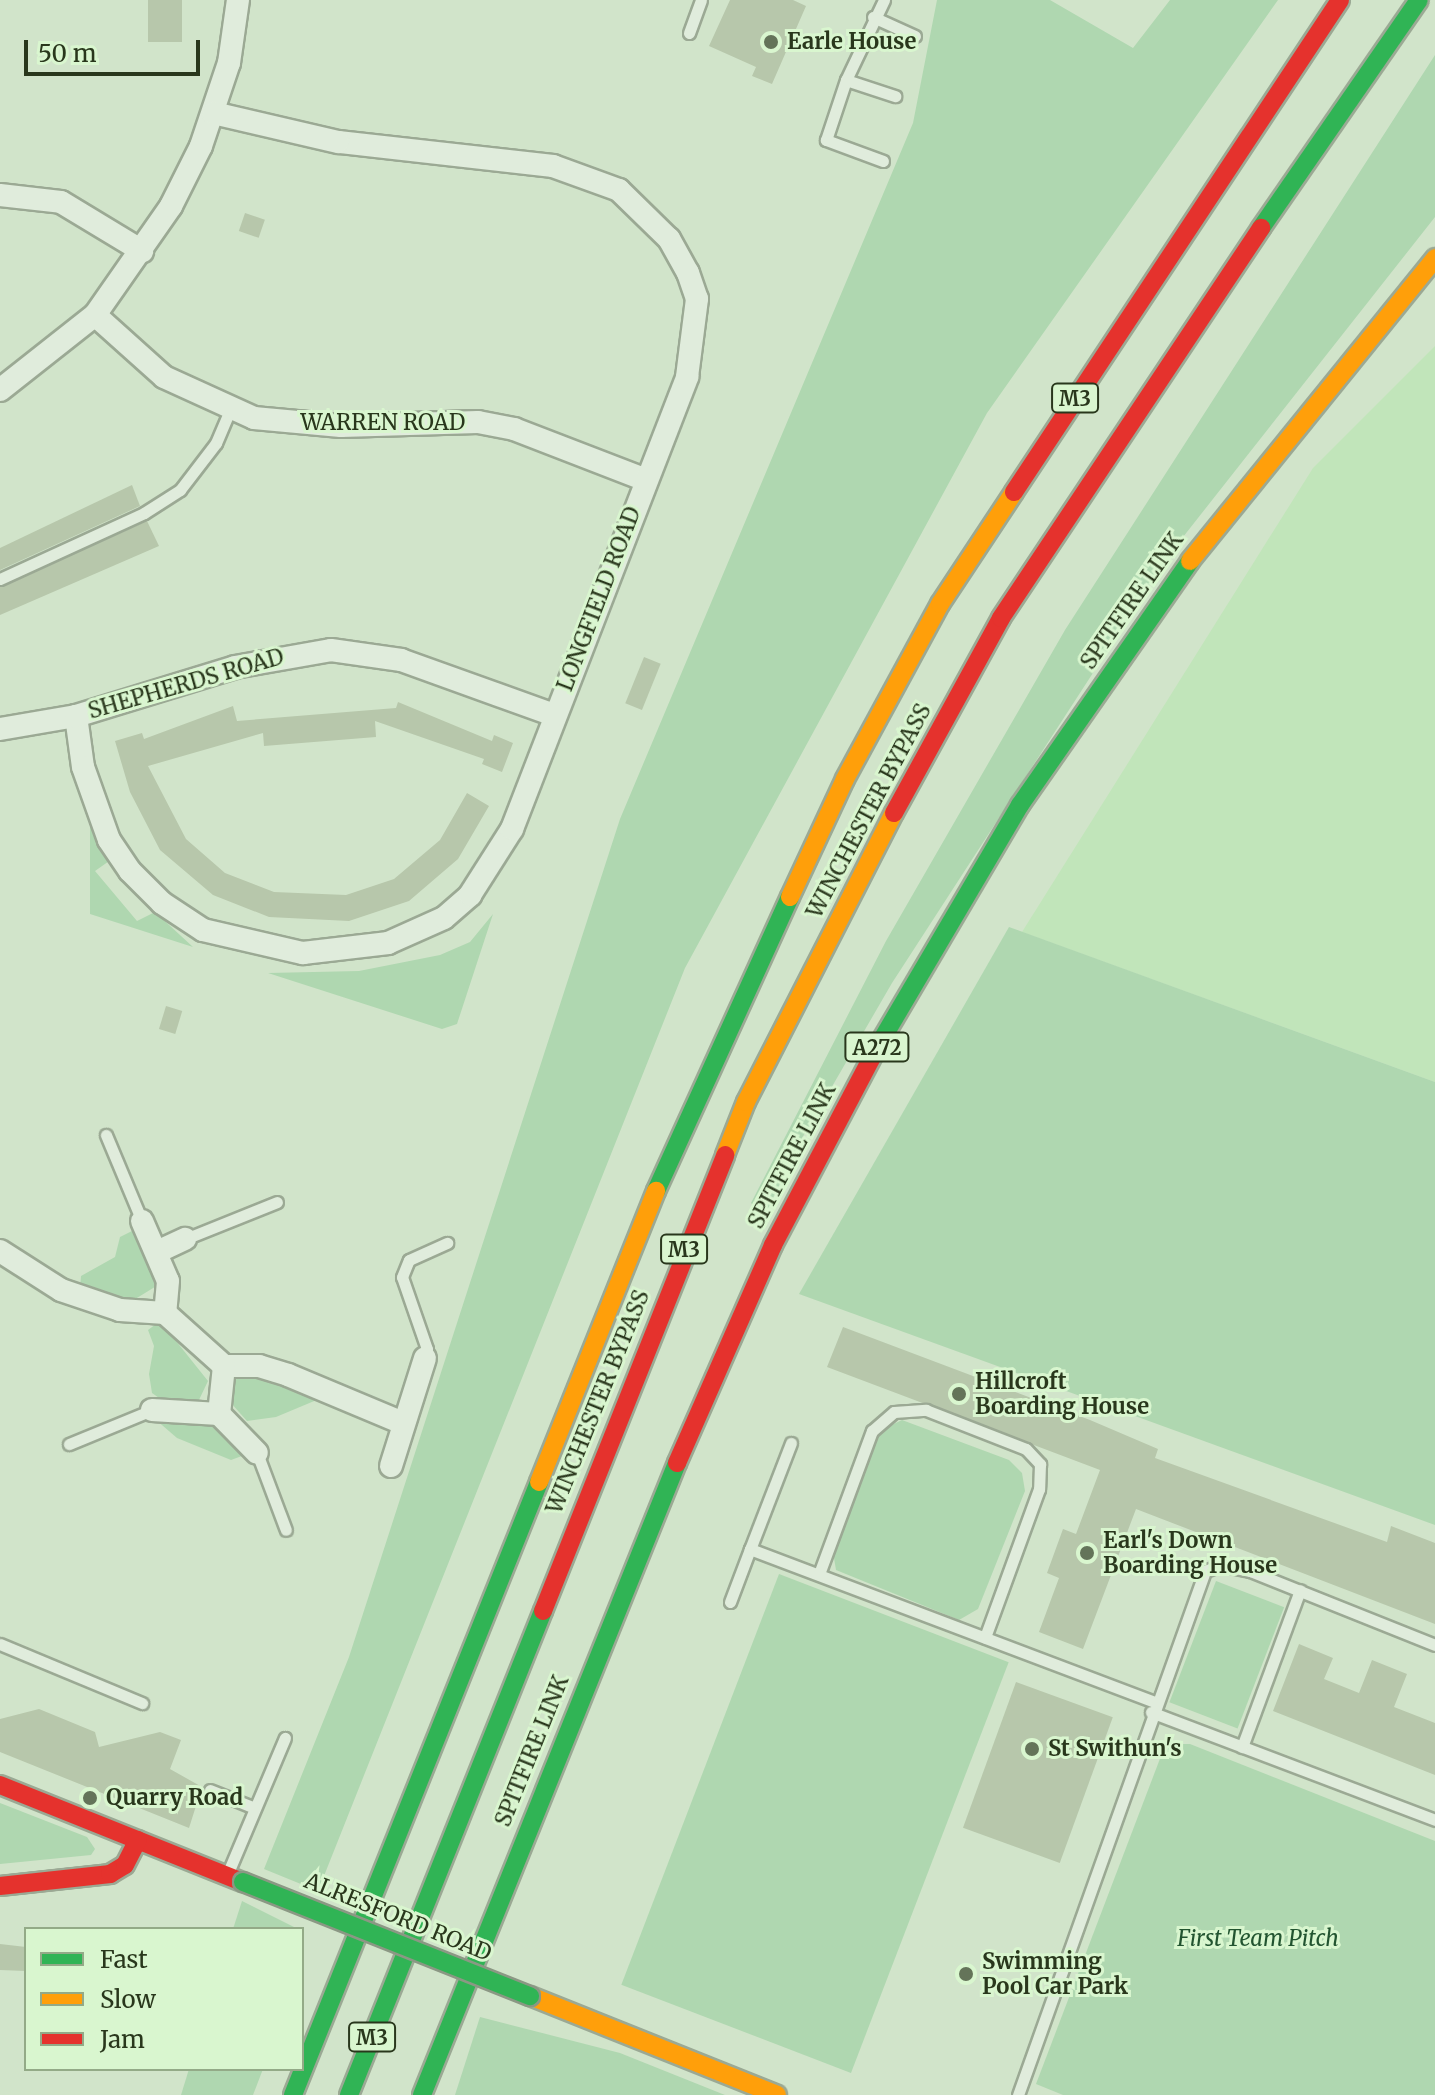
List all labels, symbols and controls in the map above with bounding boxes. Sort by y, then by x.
scale bar [28,24,204,74]
place label: Earle House [787,29,916,55]
marker: Earle House [762,33,780,51]
text: 50 m [38,38,97,69]
road number: M3 [1051,382,1099,414]
street label: WARREN ROAD [301,410,465,436]
street label: LONGFIELD ROAD [552,503,646,695]
street label: SPITFIRE LINK [1075,528,1189,674]
street label: SHEPHERDS ROAD [85,643,287,725]
street label: WINCHESTER BYPASS [801,699,937,923]
road number: A272 [843,1031,911,1063]
street label: SPITFIRE LINK [743,1079,841,1233]
road number: M3 [660,1233,708,1265]
street label: WINCHESTER BYPASS [541,1286,655,1518]
place label: Hillcroft Boarding House [975,1368,1149,1420]
marker: Hillcroft Boarding House [950,1385,968,1403]
place label: Earl's Down Boarding House [1103,1527,1277,1578]
marker: Earl's Down Boarding House [1078,1544,1096,1562]
street label: SPITFIRE LINK [490,1672,574,1830]
place label: St Swithun's [1048,1736,1182,1762]
marker: St Swithun's [1023,1740,1041,1758]
place label: Quarry Road [106,1785,243,1811]
marker: Quarry Road [81,1789,99,1807]
street label: ALRESFORD ROAD [301,1867,495,1967]
park label: First Team Pitch [1177,1926,1339,1952]
legend [24,1927,304,2071]
text: Fast [100,1944,148,1975]
place label: Swimming Pool Car Park [982,1948,1128,2000]
marker: Swimming Pool Car Park [957,1965,975,1983]
text: Slow [100,1984,156,2015]
road number: M3 [348,2021,396,2053]
text: Jam [100,2024,145,2055]

